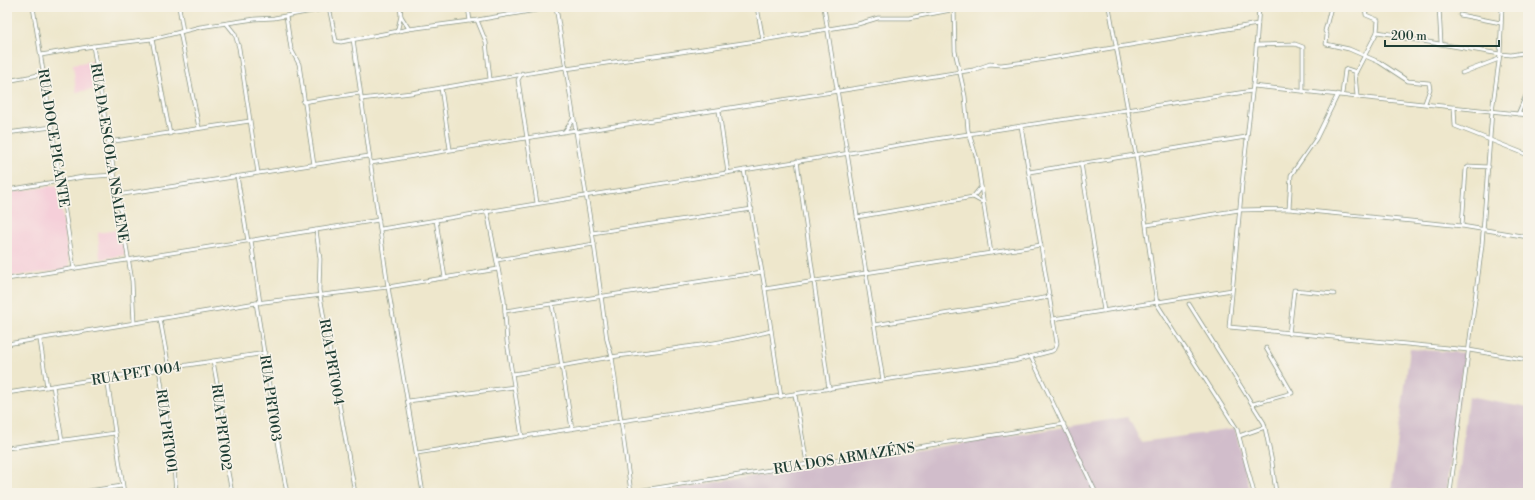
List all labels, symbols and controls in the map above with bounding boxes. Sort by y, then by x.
scale bar [1385,22,1499,48]
text: 200 m [1391,29,1427,44]
street label: RUA DA ESCOLA NSALENE [86,62,132,244]
street label: RUA DOCE PICANTE [33,68,73,209]
street label: RUA PRT004 [315,317,347,407]
street label: RUA PRT003 [255,354,285,443]
street label: RUA PET 004 [90,358,182,390]
street label: RUA PRT002 [207,383,235,471]
street label: RUA PRT001 [151,388,181,474]
street label: RUA DOS ARMAZÉNS [772,437,916,479]

